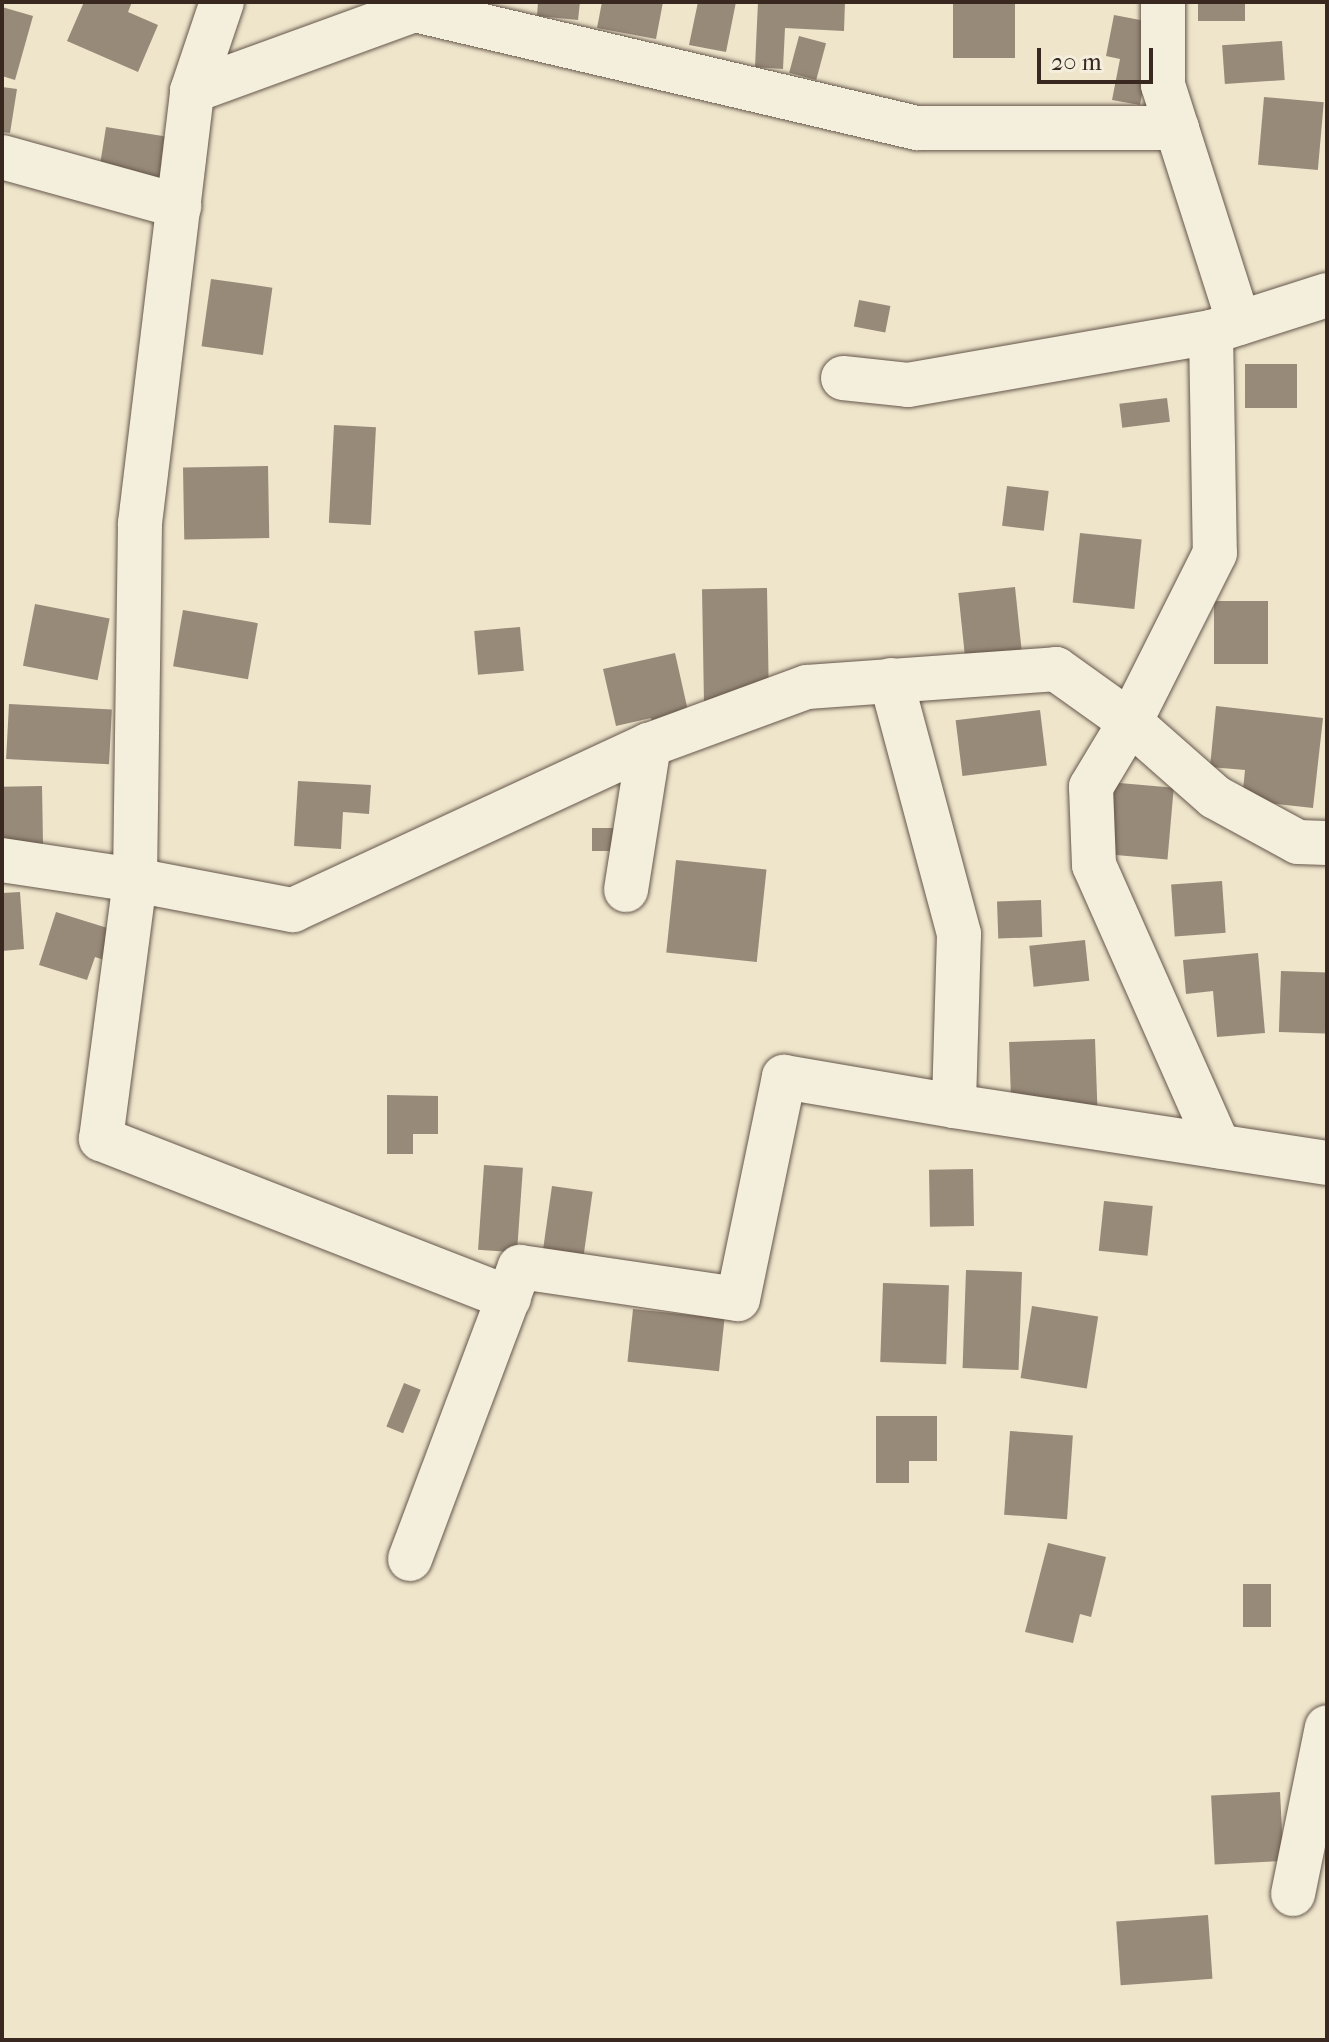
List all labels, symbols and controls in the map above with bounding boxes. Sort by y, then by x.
scale bar [1041,32,1157,82]
text: 20 m [1051,48,1102,76]

